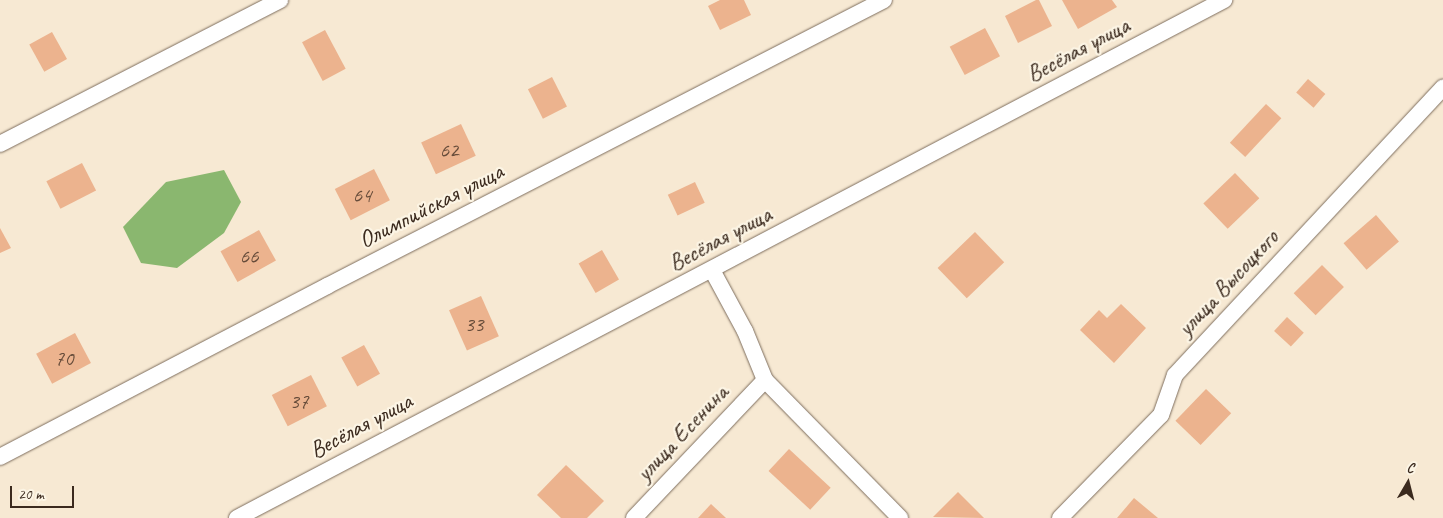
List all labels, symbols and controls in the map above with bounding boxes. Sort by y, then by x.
street label: Весёлая улица [1021,10,1135,90]
house number: 62 [440,137,458,163]
street label: Олимпийская улица [353,157,509,255]
house number: 64 [353,182,371,208]
street label: Весёлая улица [663,199,777,279]
street label: улица Высоцкого [1171,224,1285,342]
house number: 66 [240,243,258,269]
house number: 33 [465,311,483,337]
house number: 70 [55,345,73,371]
street label: улица Есенина [630,379,734,487]
street label: Весёлая улица [304,386,418,466]
house number: 37 [290,388,308,414]
north arrow [1383,458,1433,508]
text: С [1406,459,1415,477]
scale bar [12,476,76,508]
text: 20 m [18,485,44,504]

